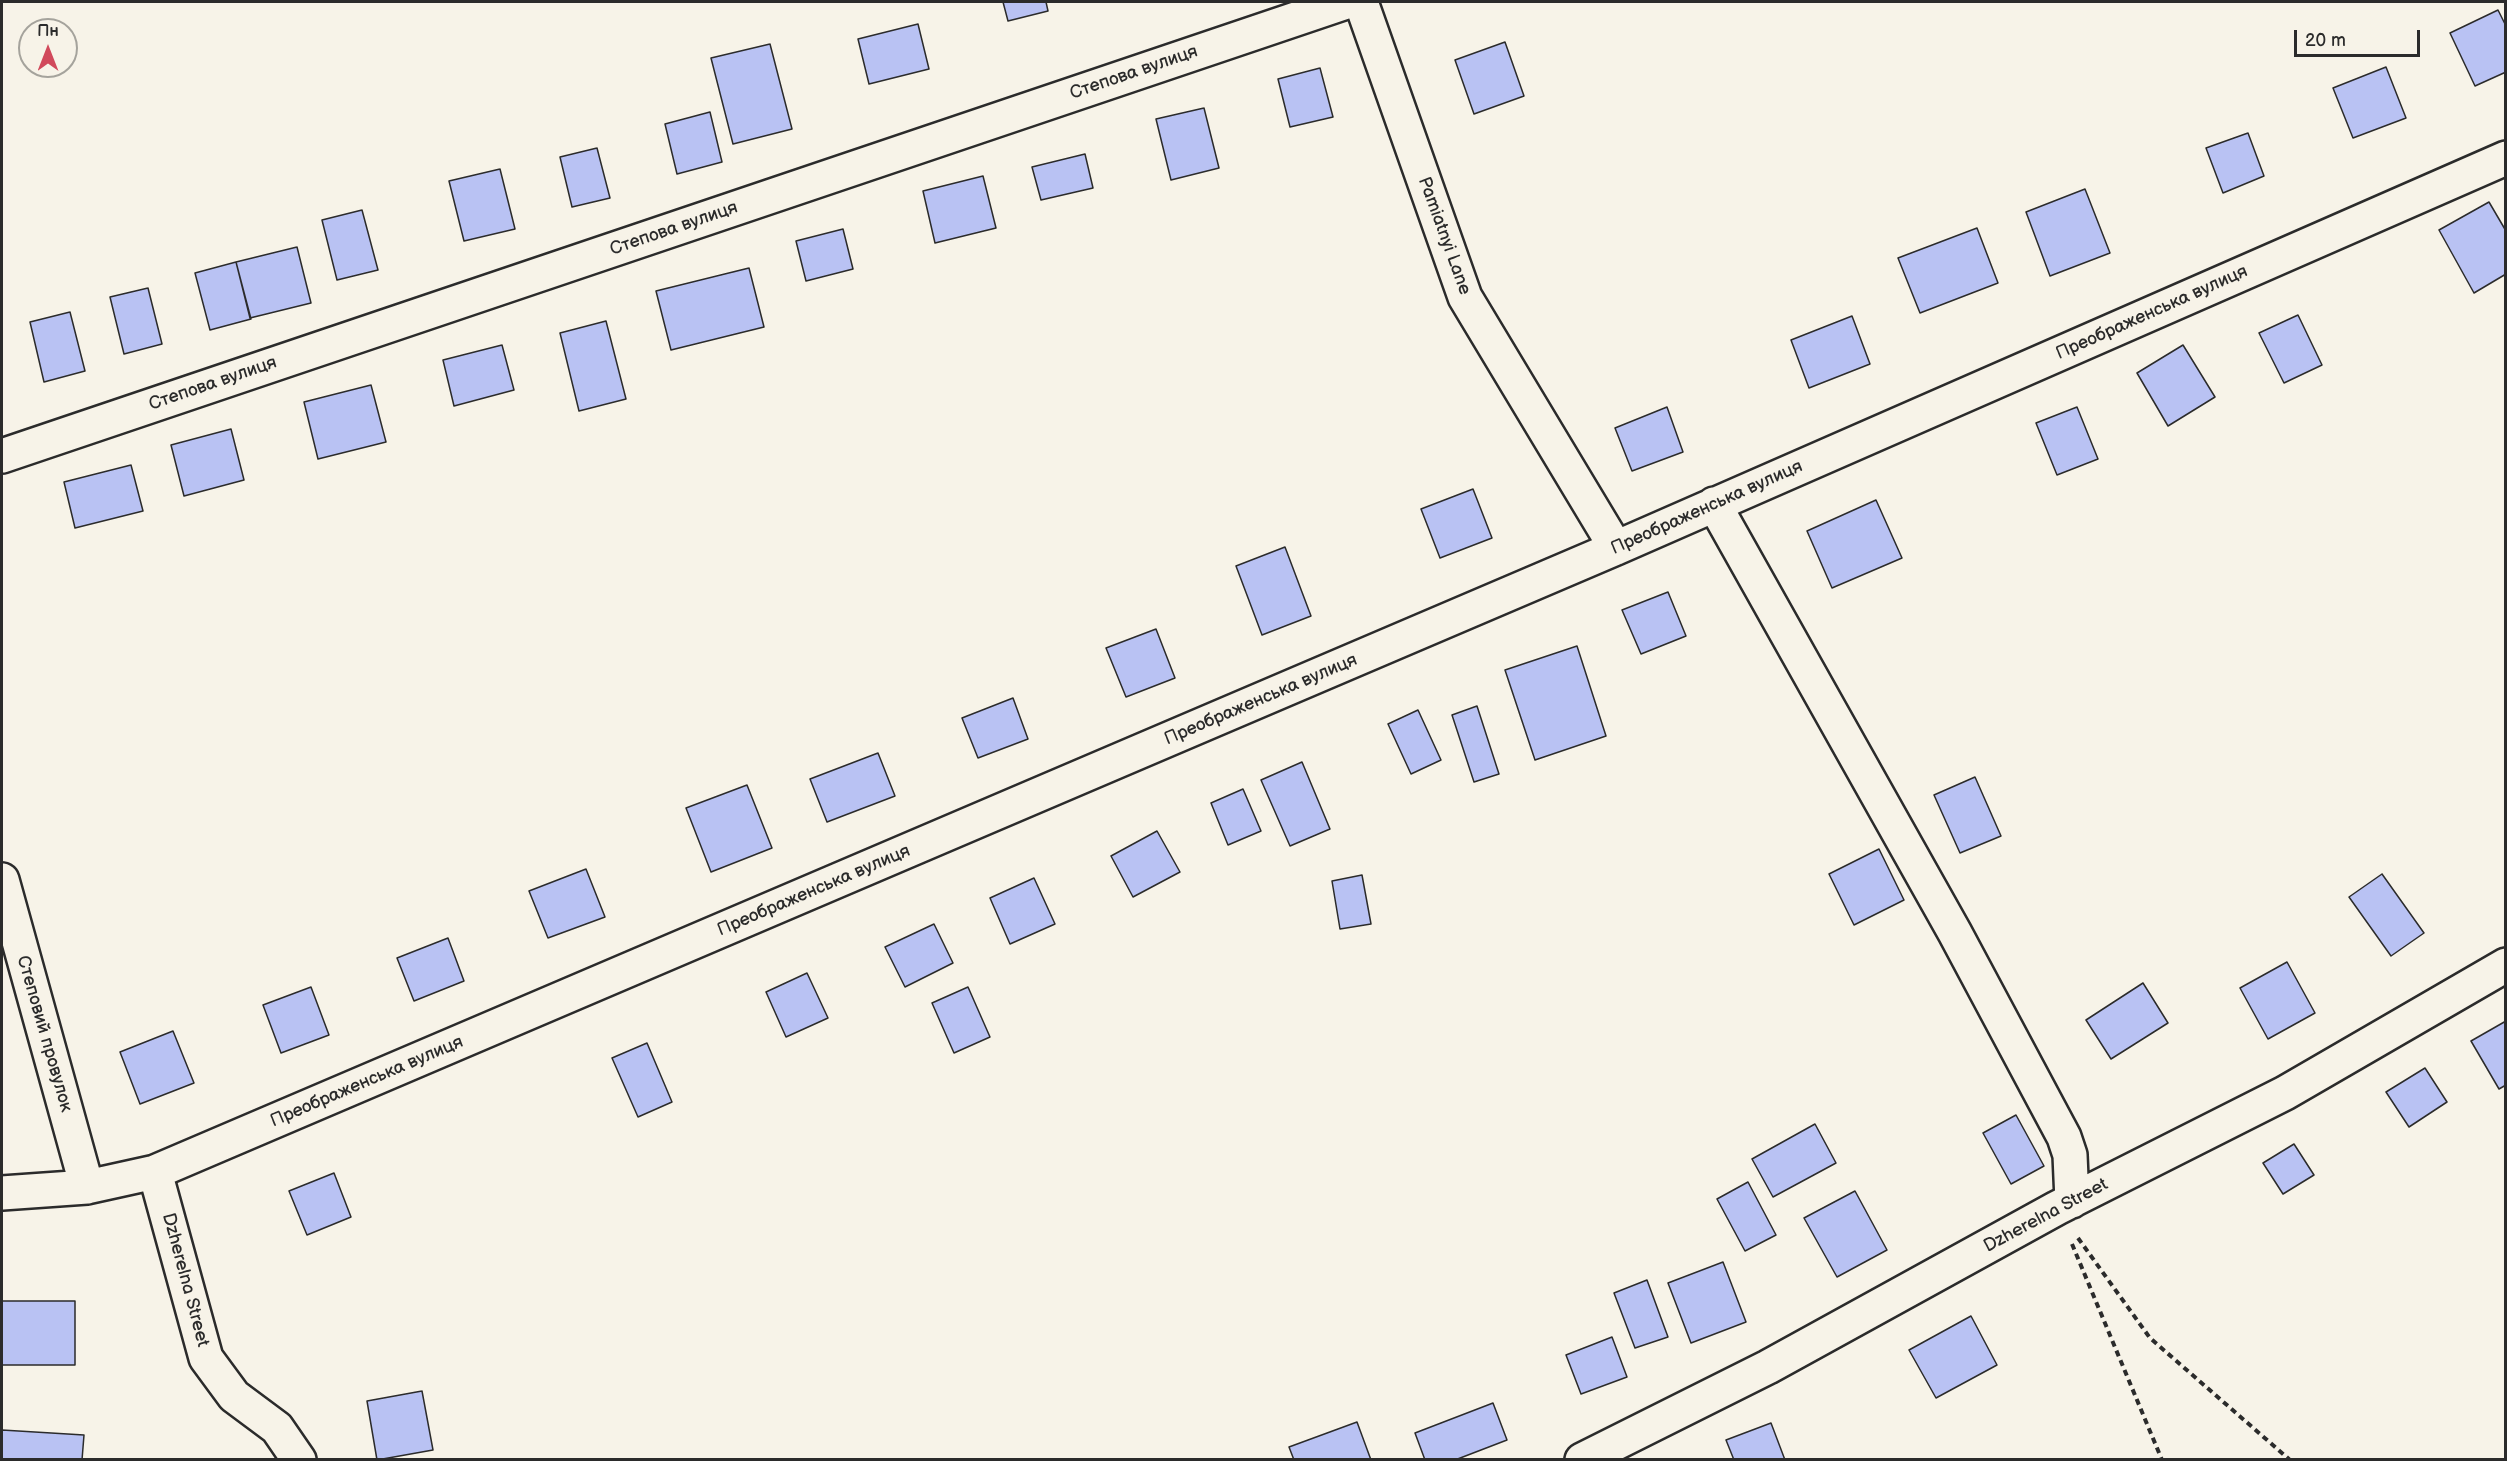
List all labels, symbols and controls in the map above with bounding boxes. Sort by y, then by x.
north arrow [18,18,78,78]
scale bar [2297,18,2423,56]
text: Пн [37,22,59,41]
text: 20 m [2305,30,2346,51]
street label: Степова вулиця [1067,41,1201,105]
street label: Pamiatnyi Lane [1413,174,1475,298]
street label: Степова вулиця [607,197,741,261]
street label: Преображенська вулиця [2053,261,2251,365]
street label: Степова вулиця [146,352,280,416]
street label: Преображенська вулиця [1608,456,1806,560]
street label: Преображенська вулиця [1161,650,1361,750]
street label: Преображенська вулиця [714,841,914,941]
street label: Степовий провулок [11,953,77,1115]
street label: Преображенська вулиця [267,1032,467,1132]
street label: Dzherelna Street [1980,1174,2112,1258]
street label: Dzherelna Street [157,1211,213,1349]

